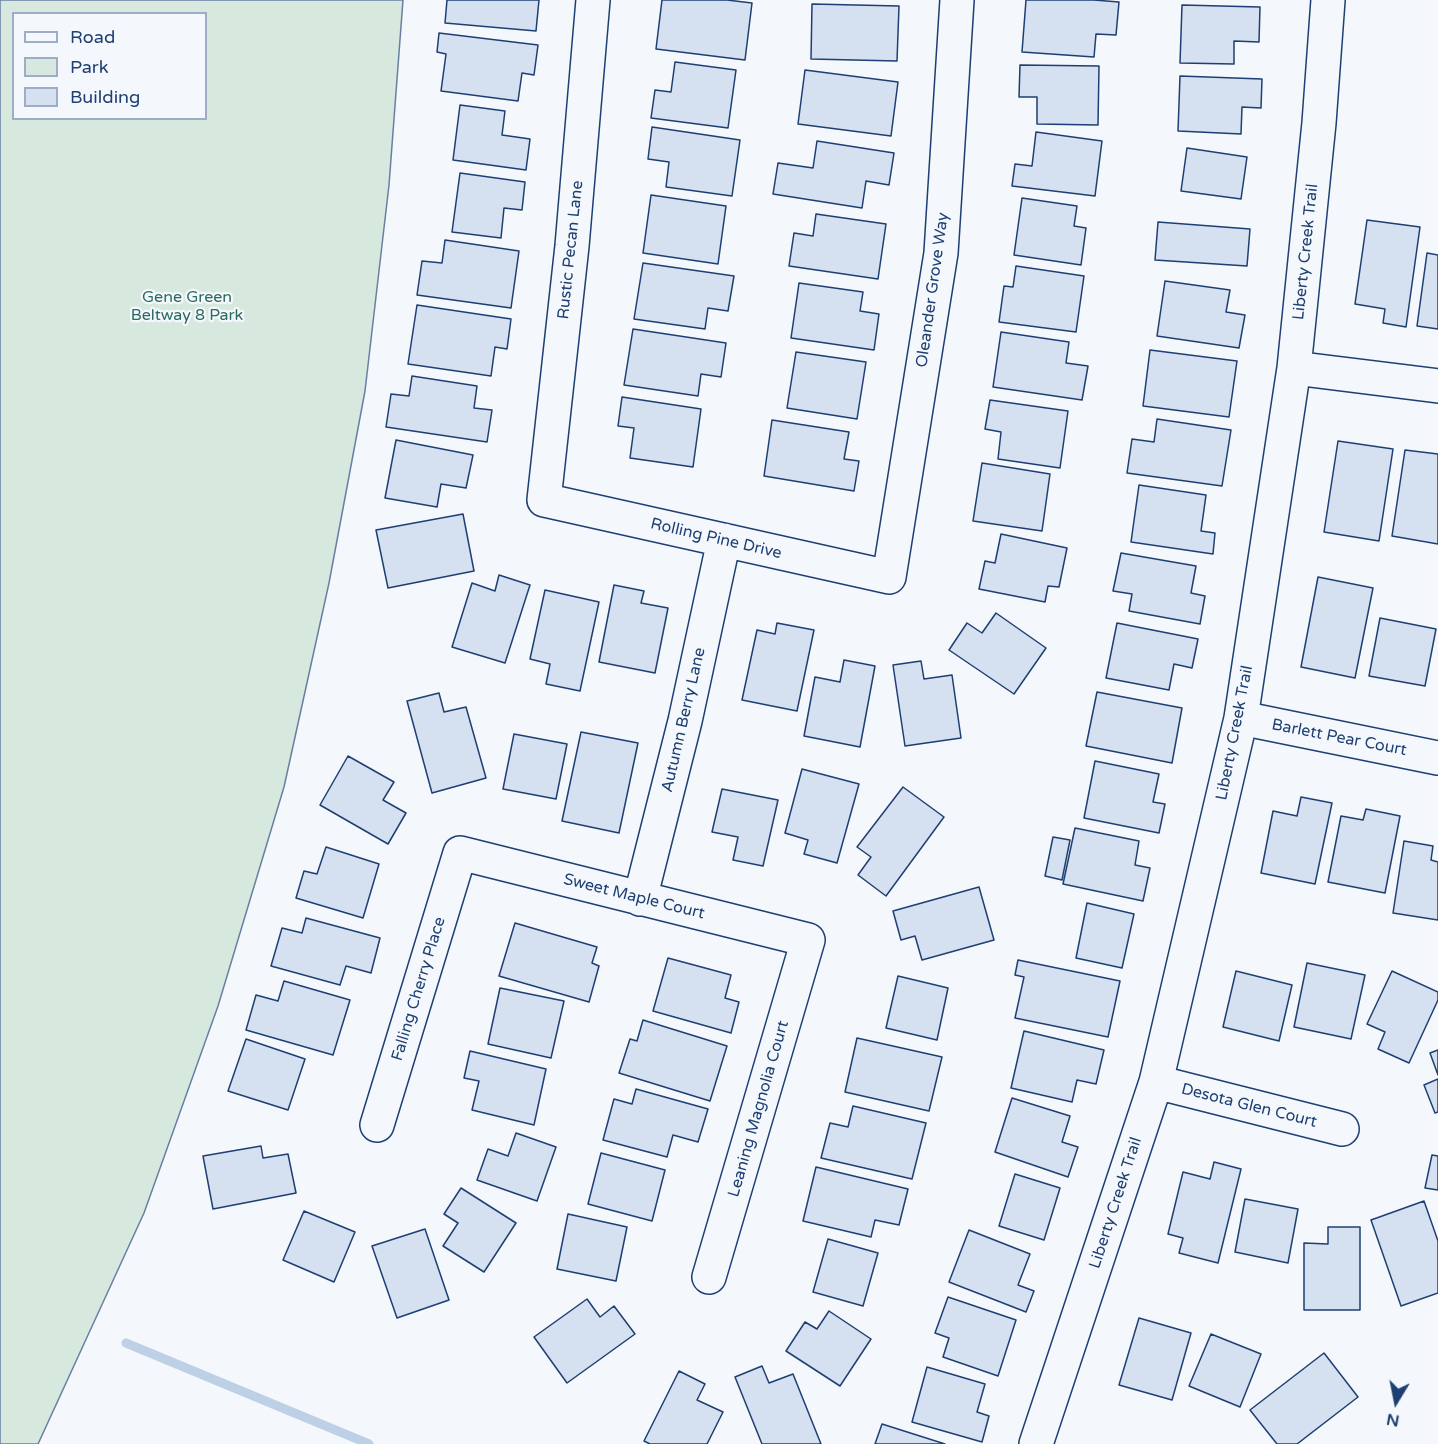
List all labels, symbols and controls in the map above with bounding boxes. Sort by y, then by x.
legend [12,12,207,120]
text: Road [70,26,115,48]
text: Park [70,56,108,78]
text: Building [70,86,140,108]
street label: Rustic Pecan Lane [554,180,588,320]
street label: Liberty Creek Trail [1289,183,1323,321]
street label: Oleander Grove Way [913,211,953,369]
park label: Gene Green Beltway 8 Park [131,288,243,326]
street label: Rolling Pine Drive [649,515,783,563]
street label: Autumn Berry Lane [658,646,710,794]
street label: Liberty Creek Trail [1213,664,1257,802]
street label: Barlett Pear Court [1270,715,1408,761]
street label: Sweet Maple Court [562,870,706,924]
street label: Falling Cherry Place [388,915,450,1063]
street label: Leaning Magnolia Court [725,1019,793,1199]
street label: Desota Glen Court [1179,1080,1319,1132]
street label: Liberty Creek Trail [1086,1135,1146,1271]
north arrow [1366,1372,1426,1432]
text: N [1385,1409,1401,1431]

